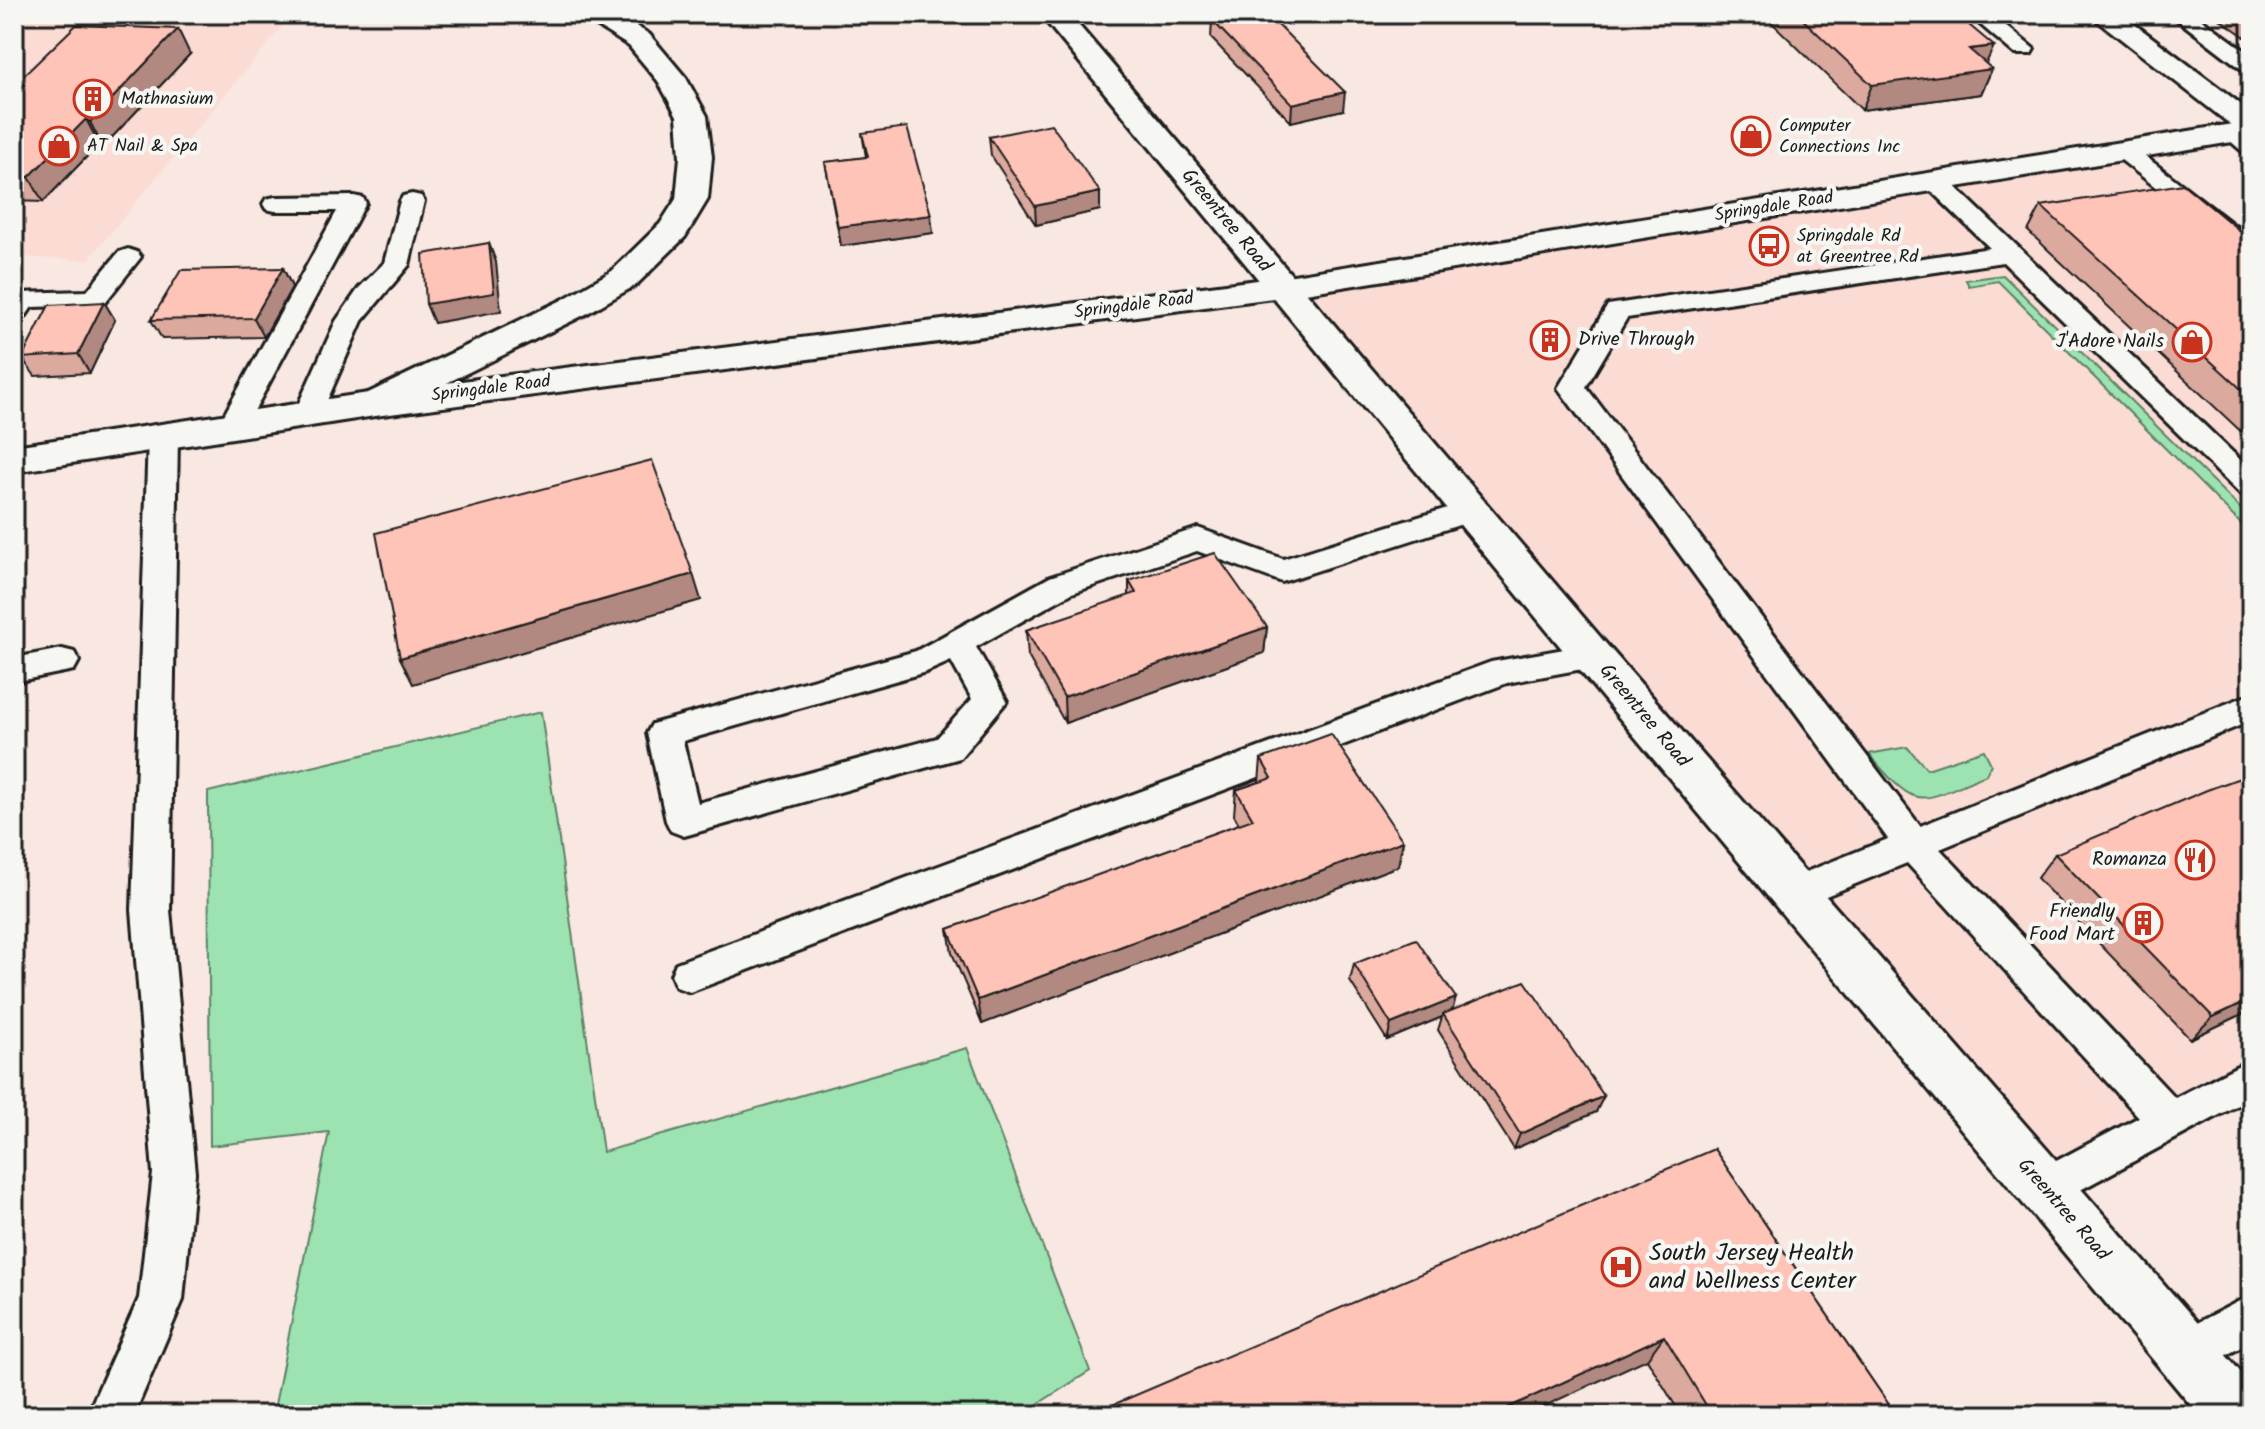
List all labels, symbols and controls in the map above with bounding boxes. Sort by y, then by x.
building icon: Mathnasium [72,78,114,120]
place label: Mathnasium [121,85,213,114]
place label: Computer Connections Inc [1779,112,1900,162]
shop icon: Computer Connections Inc [1730,115,1772,157]
shop icon: AT Nail & Spa [38,125,80,167]
place label: AT Nail & Spa [87,132,198,161]
street label: Greentree Road [1173,162,1280,281]
street label: Springdale Road [1713,183,1836,231]
place label: Springdale Rd at Greentree Rd [1797,222,1919,272]
bus stop icon: Springdale Rd at Greentree Rd [1748,225,1790,267]
street label: Springdale Road [1073,284,1196,328]
building icon: Drive Through [1529,319,1571,361]
shop icon: J'Adore Nails [2171,321,2213,363]
place label: Drive Through [1578,324,1695,356]
place label: J'Adore Nails [2056,326,2164,358]
street label: Springdale Road [430,367,553,411]
street label: Greentree Road [1591,657,1698,776]
restaurant icon: Romanza [2174,839,2216,881]
place label: Romanza [2092,844,2167,876]
place label: Friendly Food Mart [2029,896,2116,951]
building icon: Friendly Food Mart [2122,902,2164,944]
street label: Greentree Road [2009,1151,2118,1270]
place label: South Jersey Health and Wellness Center [1649,1234,1858,1301]
hospital icon: South Jersey Health and Wellness Center [1600,1246,1642,1288]

